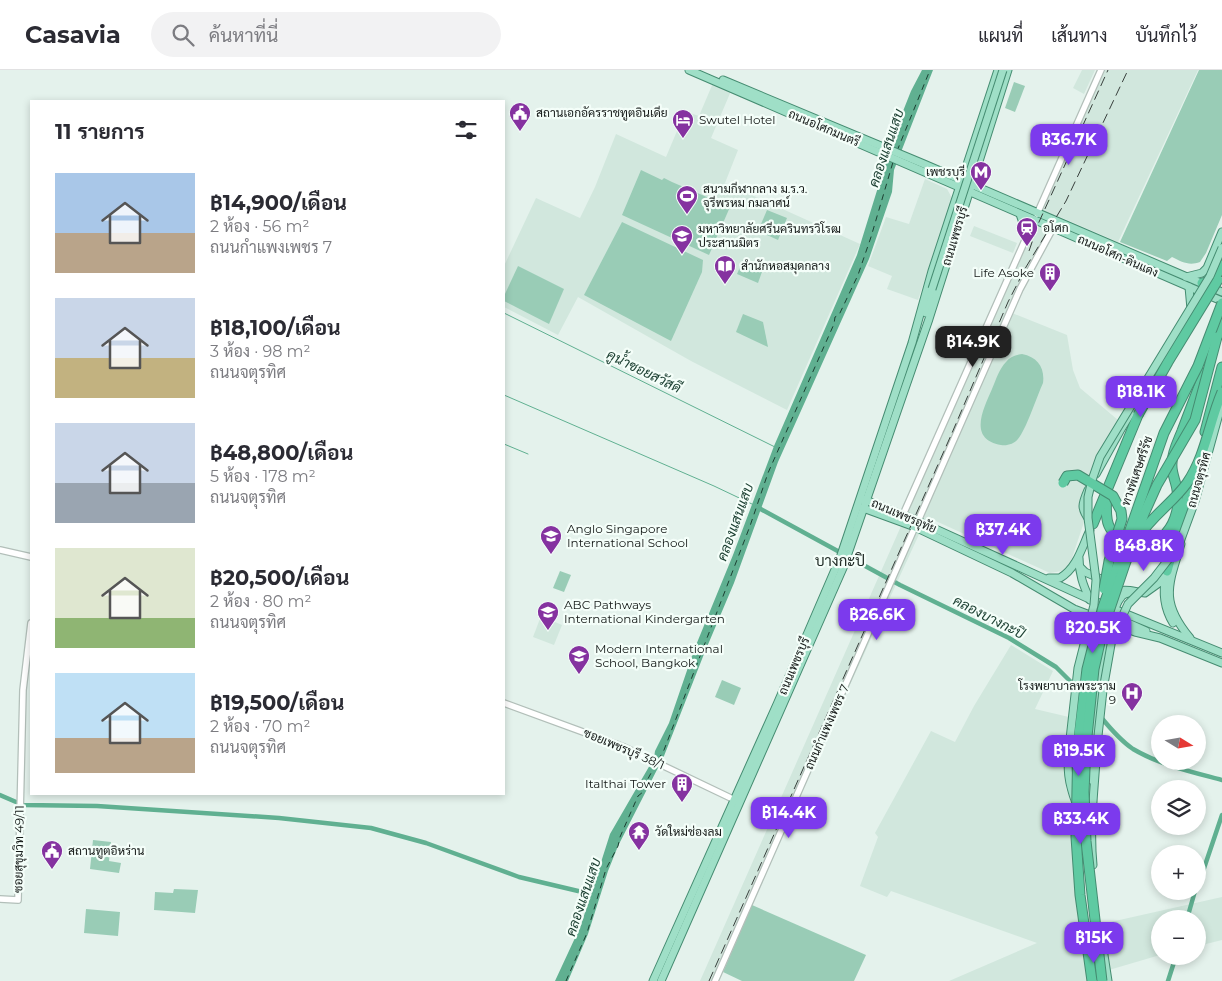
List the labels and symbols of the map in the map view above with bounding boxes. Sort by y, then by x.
public building icon: สถานเอกอัครราชทูตอินเดีย [508,101,532,132]
place label: สถานเอกอัครราชทูตอินเดีย [536,105,668,121]
street label: ถนนอโศกมนตรี [786,106,862,149]
water label: คลองแสนแสบ [864,107,908,189]
hotel icon: Swutel Hotel [671,108,695,139]
place label: Swutel Hotel [699,112,776,127]
pin: ฿36.7K [1028,124,1110,166]
metro station icon: เพชรบุรี [969,160,993,191]
place label: เพชรบุรี [926,164,965,181]
place label: สนามกีฬากลาง ม.ร.ว. จุรีพรหม กมลาศน์ [703,181,807,212]
sports icon: สนามกีฬากลาง ม.ร.ว. จุรีพรหม กมลาศน์ [675,184,699,215]
street label: ถนนเพชรบุรี [938,204,973,268]
station icon: อโศก [1015,216,1039,247]
place label: อโศก [1043,220,1069,235]
place label: มหาวิทยาลัยศรีนครินทรวิโรฒ ประสานมิตร [698,221,841,250]
school or university icon: มหาวิทยาลัยศรีนครินทรวิโรฒ ประสานมิตร [670,224,694,255]
street label: ถนนอโศก-ดินแดง [1075,231,1161,280]
library icon: สำนักหอสมุดกลาง [713,254,737,285]
place label: สำนักหอสมุดกลาง [741,258,830,275]
building icon: Life Asoke [1038,261,1062,292]
place label: Life Asoke [973,265,1034,280]
pin: ฿14.9K [932,326,1014,368]
water label: คูน้ำซอยสวัสดี [603,343,686,398]
pin: ฿18.1K [1100,376,1182,418]
street label: ทางพิเศษศรีรัช [1118,434,1155,508]
street label: ถนนจตุรทิศ [1183,450,1216,510]
water label: คลองแสนแสบ [713,481,757,563]
street label: ถนนเพชรอุทัย [868,495,939,538]
pin: ฿37.4K [962,514,1044,556]
place label: Anglo Singapore International School [567,521,688,550]
school or university icon: Anglo Singapore International School [539,524,563,555]
pin: ฿48.8K [1103,530,1185,572]
district label: บางกะปิ [815,551,865,570]
water label: คลองบางกะปิ [950,591,1029,643]
place label: ABC Pathways International Kindergarten [564,597,725,626]
pin: ฿26.6K [836,598,918,641]
school or university icon: ABC Pathways International Kindergarten [536,600,560,631]
pin: ฿20.5K [1052,612,1134,654]
street label: ถนนเพชรบุรี [775,635,814,698]
place label: Modern International School, Bangkok [595,641,723,670]
school or university icon: Modern International School, Bangkok [567,644,591,675]
place label: โรงพยาบาลพระราม 9 [1017,678,1116,707]
hospital icon: โรงพยาบาลพระราม 9 [1120,681,1144,712]
street label: ถนนกำแพงเพชร 7 [801,682,852,772]
north arrow [1151,715,1206,770]
street label: ซอยเพชรบุรี 38/1 [581,725,667,774]
pin: ฿19.5K [1038,734,1120,777]
building icon: Italthai Tower [670,772,694,803]
place label: Italthai Tower [585,776,666,791]
pin: ฿14.4K [748,796,830,839]
pin: ฿33.4K [1040,802,1122,845]
street label: ซอยสุขุมวิท 49/11 [10,805,29,893]
temple icon: วัดใหม่ช่องลม [627,820,651,851]
place label: วัดใหม่ช่องลม [655,824,722,839]
public building icon: สถานทูตอิหร่าน [40,839,64,870]
place label: สถานทูตอิหร่าน [68,843,145,859]
water label: คลองแสนแสบ [561,856,605,938]
pin: ฿15K [1064,922,1124,964]

